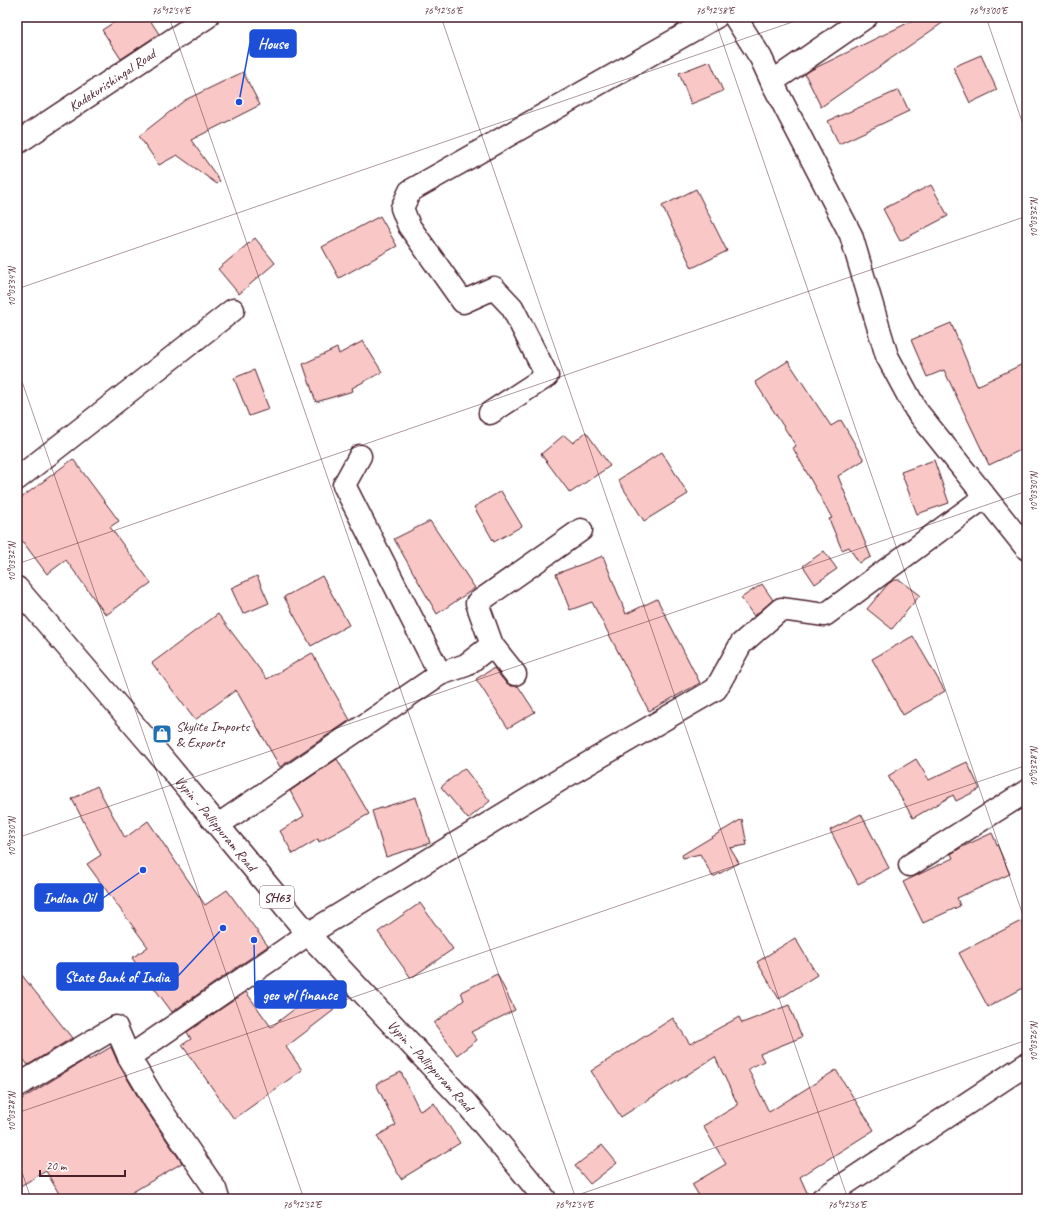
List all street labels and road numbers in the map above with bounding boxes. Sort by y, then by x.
street label: Kadekurishingal Road [66,44,161,115]
street label: Vypin - Pallippuram Road [171,772,262,876]
road number: SH63 [260,886,294,908]
street label: Vypin - Pallippuram Road [384,1017,479,1117]

